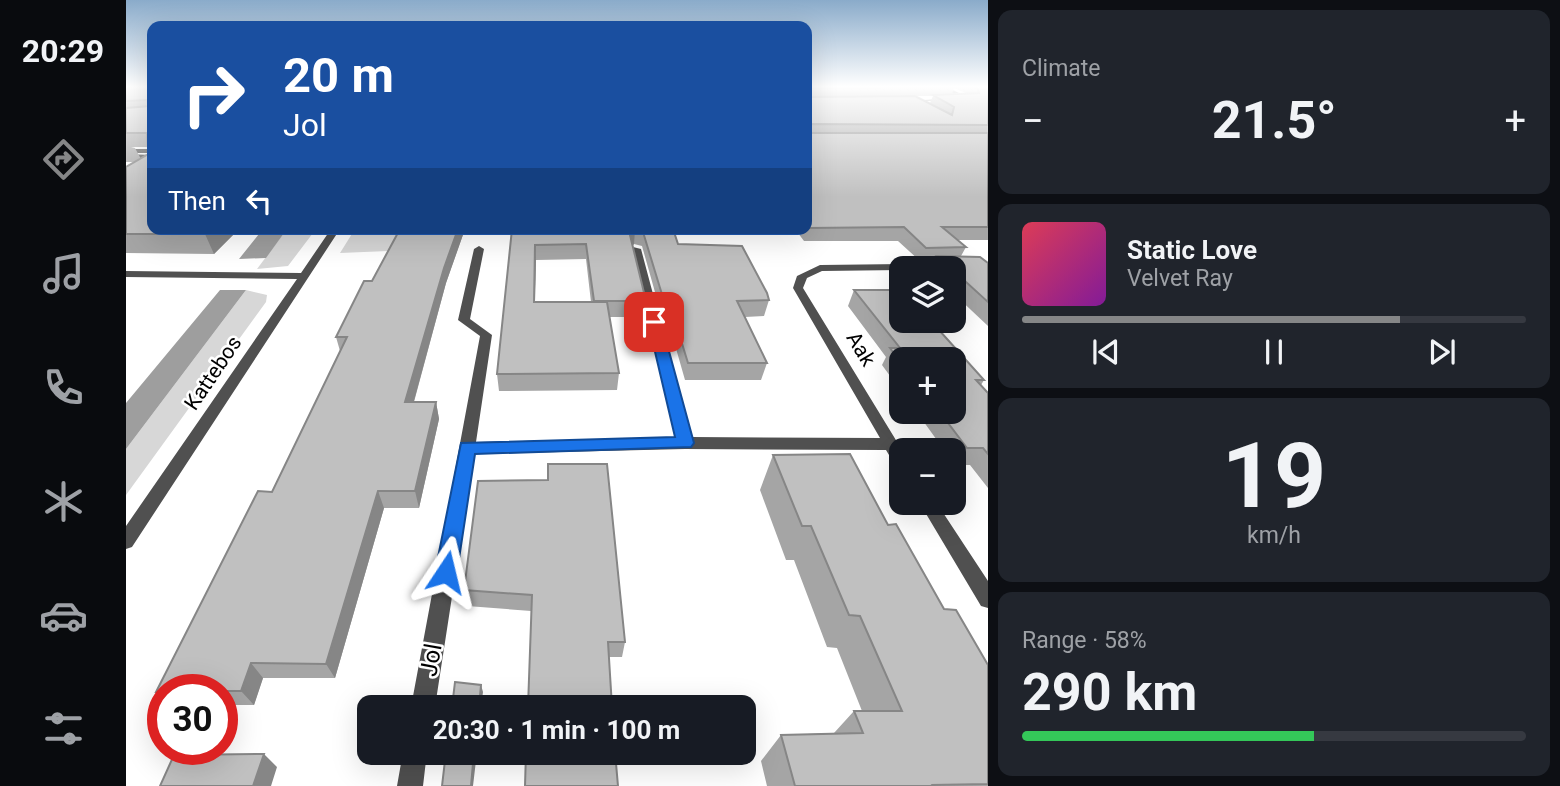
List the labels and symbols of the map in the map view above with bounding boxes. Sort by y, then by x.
pin [624,292,684,352]
street label: Aak [842,327,881,371]
street label: Kattebos [180,331,246,415]
position arrow [409,535,483,609]
street label: Jol [414,641,448,679]
speed limit sign: 30 [147,674,238,765]

